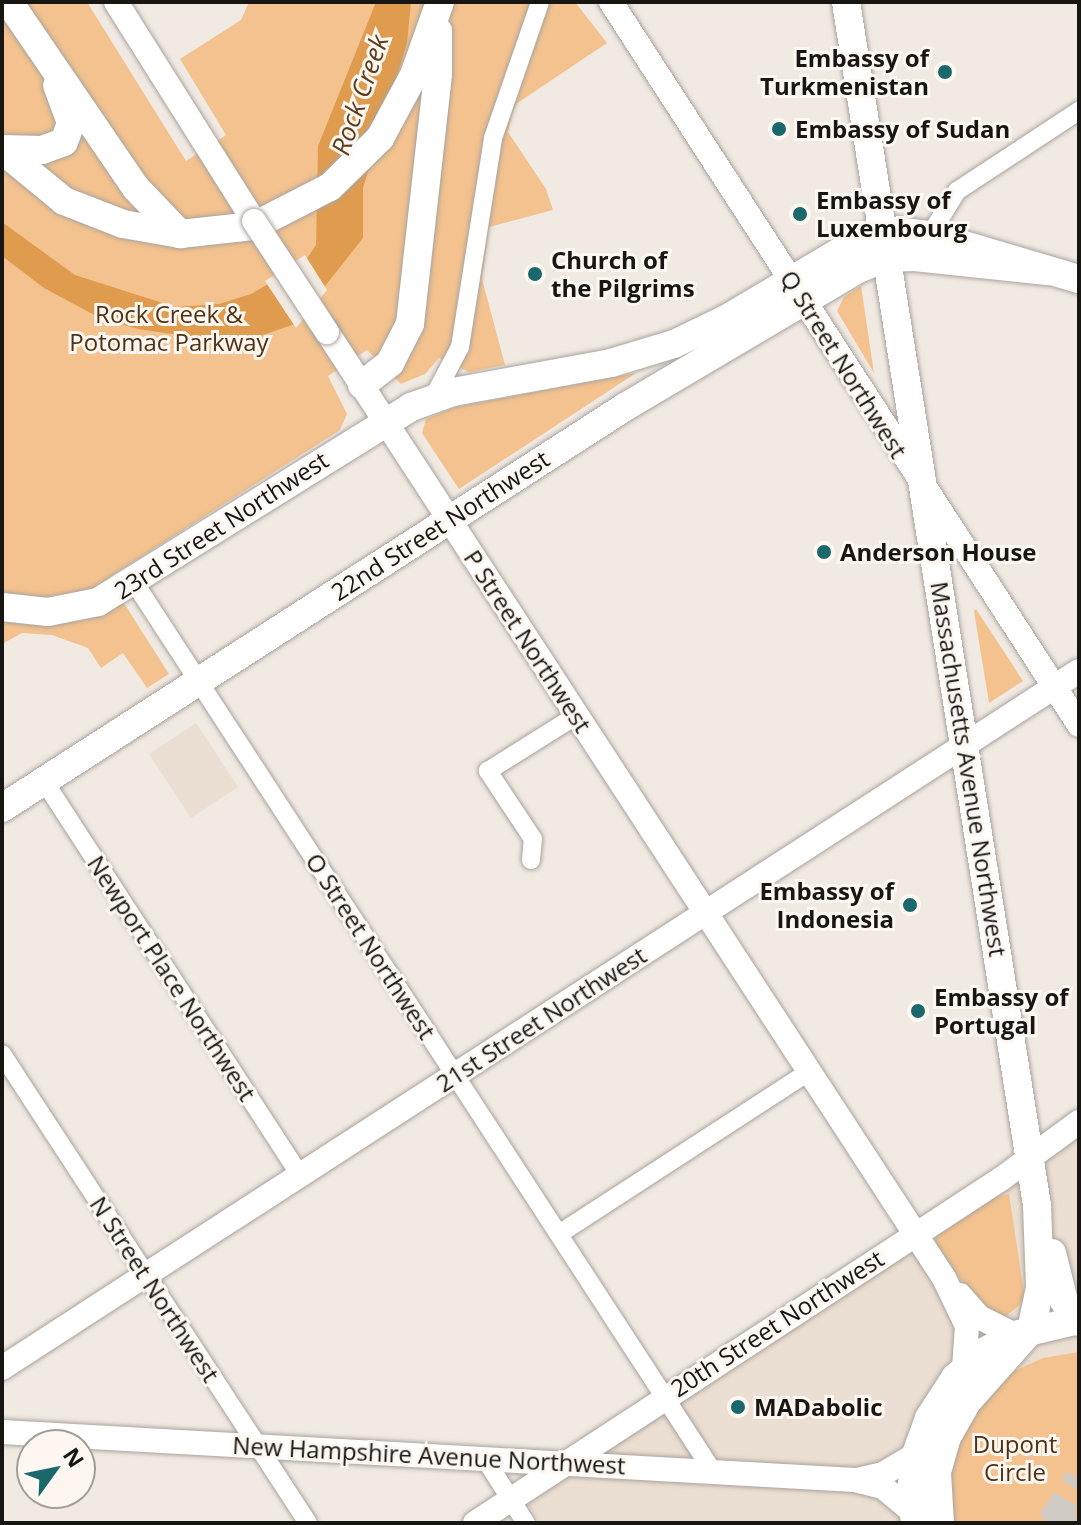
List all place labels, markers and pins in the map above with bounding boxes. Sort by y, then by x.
place label: Embassy of Turkmenistan [760,44,929,100]
marker: Embassy of Turkmenistan [936,63,954,81]
place label: Embassy of Sudan [795,115,1010,143]
marker: Embassy of Sudan [770,120,788,138]
place label: Embassy of Luxembourg [816,186,967,242]
marker: Embassy of Luxembourg [791,205,809,223]
place label: Church of the Pilgrims [551,246,695,302]
marker: Church of the Pilgrims [526,265,544,283]
place label: Anderson House [840,538,1036,566]
marker: Anderson House [815,543,833,561]
place label: Embassy of Indonesia [759,877,894,933]
marker: Embassy of Indonesia [901,896,919,914]
place label: Embassy of Portugal [934,983,1069,1039]
marker: Embassy of Portugal [909,1002,927,1020]
place label: MADabolic [754,1393,882,1421]
marker: MADabolic [729,1398,747,1416]

